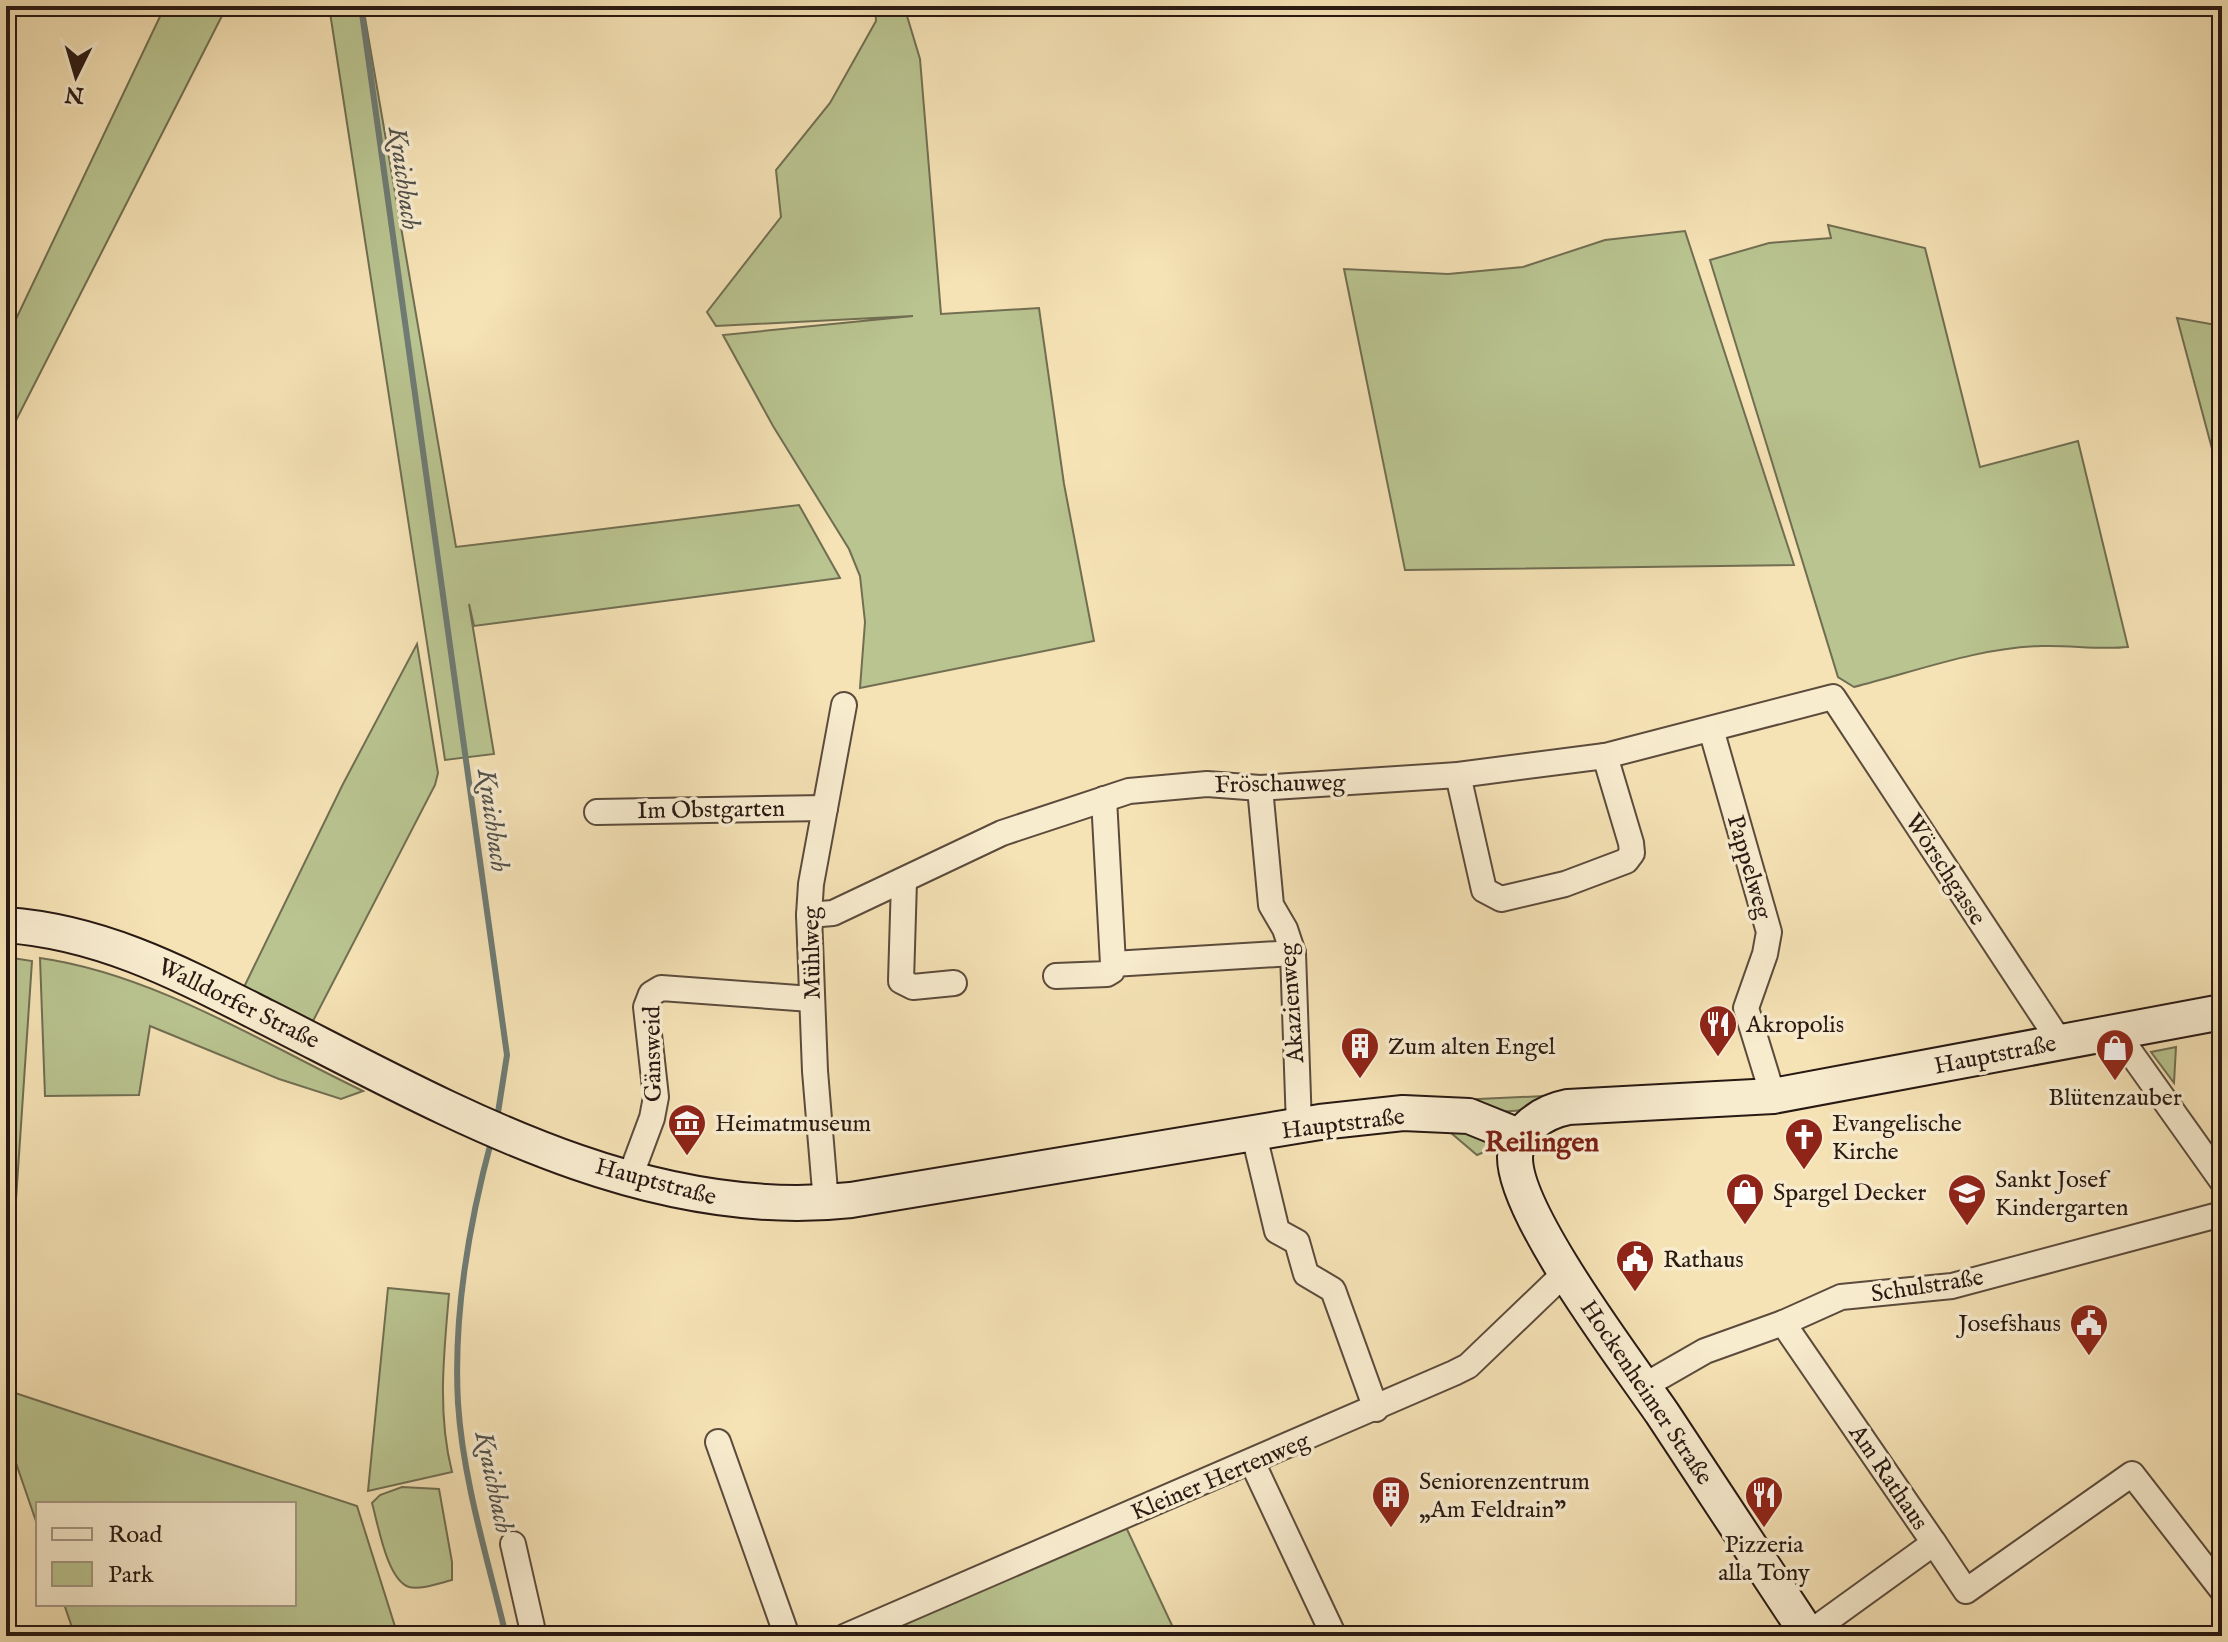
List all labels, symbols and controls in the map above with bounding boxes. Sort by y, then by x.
north arrow [36,36,116,116]
text: N [64,79,86,109]
water label: Kraichbach [380,124,427,232]
water label: Kraichbach [469,766,516,874]
street label: Fröschauweg [1214,768,1347,801]
street label: Im Obstgarten [637,794,785,827]
street label: Wörschgasse [1897,808,1992,932]
street label: Pappelweg [1719,812,1778,924]
street label: Mühlweg [796,905,829,1000]
street label: Akazienweg [1273,941,1312,1065]
street label: Walldorfer Straße [152,952,324,1057]
restaurant icon: Akropolis [1697,1003,1739,1058]
street label: Gänsweid [637,1005,670,1102]
place label: Akropolis [1745,1010,1844,1041]
building icon: Zum alten Engel [1339,1025,1381,1080]
shop icon: Blütenzauber [2094,1027,2136,1082]
street label: Hauptstraße [1931,1028,2059,1083]
place label: Zum alten Engel [1388,1032,1556,1063]
place label: Blütenzauber [2048,1083,2182,1114]
museum icon: Heimatmuseum [666,1102,708,1157]
street label: Hauptstraße [1280,1102,1407,1147]
place label: Heimatmuseum [715,1109,871,1140]
place label: Evangelische Kirche [1832,1109,1962,1168]
church icon: Evangelische Kirche [1783,1116,1825,1171]
district label: Reilingen [1485,1126,1599,1161]
street label: Hauptstraße [592,1151,719,1213]
place label: Sankt Josef Kindergarten [1995,1165,2129,1224]
shop icon: Spargel Decker [1724,1171,1766,1226]
school or university icon: Sankt Josef Kindergarten [1946,1172,1988,1227]
place label: Spargel Decker [1773,1178,1927,1209]
public building icon: Rathaus [1614,1238,1656,1293]
place label: Rathaus [1663,1245,1744,1276]
street label: Schulstraße [1869,1262,1986,1311]
street label: Hockenheimer Straße [1572,1294,1719,1491]
public building icon: Josefshaus [2068,1302,2110,1357]
place label: Josefshaus [1955,1309,2061,1340]
street label: Am Rathaus [1841,1418,1934,1537]
street label: Kleiner Hertenweg [1127,1425,1315,1529]
water label: Kraichbach [466,1427,520,1536]
place label: Seniorenzentrum „Am Feldrain" [1419,1467,1590,1526]
building icon: Seniorenzentrum „Am Feldrain" [1370,1474,1412,1529]
restaurant icon: Pizzeria alla Tony [1743,1474,1785,1529]
legend [36,1502,296,1606]
text: Road [108,1520,162,1551]
place label: Pizzeria alla Tony [1718,1530,1810,1589]
text: Park [108,1560,154,1591]

